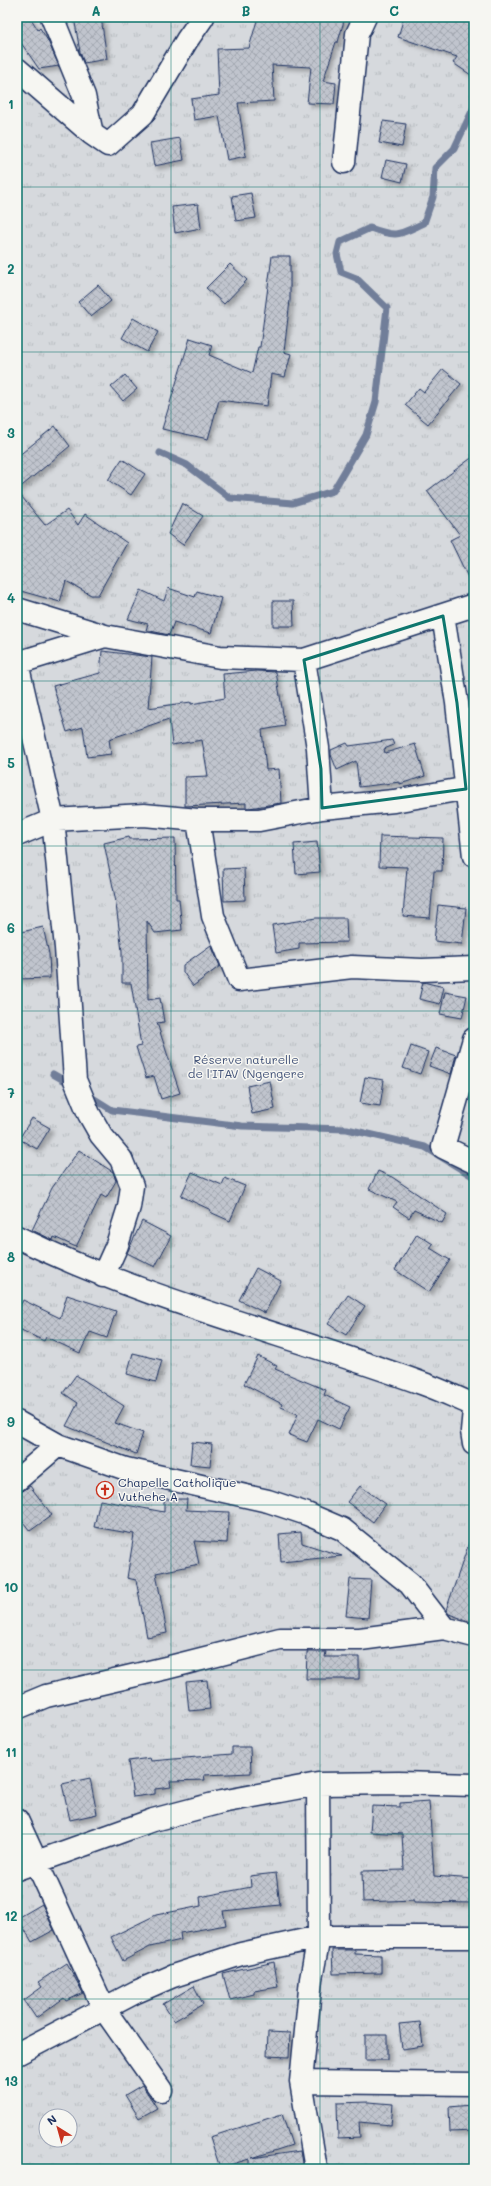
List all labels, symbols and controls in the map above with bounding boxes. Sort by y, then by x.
text: A [91,2,101,19]
text: B [242,2,251,19]
text: C [389,2,399,19]
text: 1 [8,95,14,112]
text: 2 [7,260,15,277]
text: 3 [7,424,15,441]
text: 4 [7,589,15,606]
text: 5 [7,754,15,771]
text: 6 [7,919,15,936]
park label: Réserve naturelle de l'ITAV (Ngengere [188,1051,304,1081]
text: 7 [7,1084,15,1101]
text: 8 [7,1248,15,1265]
text: 9 [7,1413,15,1430]
place label: Chapelle Catholique Vuthehe A [118,1474,237,1504]
church icon: Chapelle Catholique Vuthehe A [95,1480,115,1500]
text: 10 [4,1578,18,1595]
text: 11 [5,1743,17,1760]
text: 12 [4,1907,18,1924]
text: 13 [4,2072,18,2089]
north arrow [38,2108,78,2148]
text: N [44,2111,60,2128]

